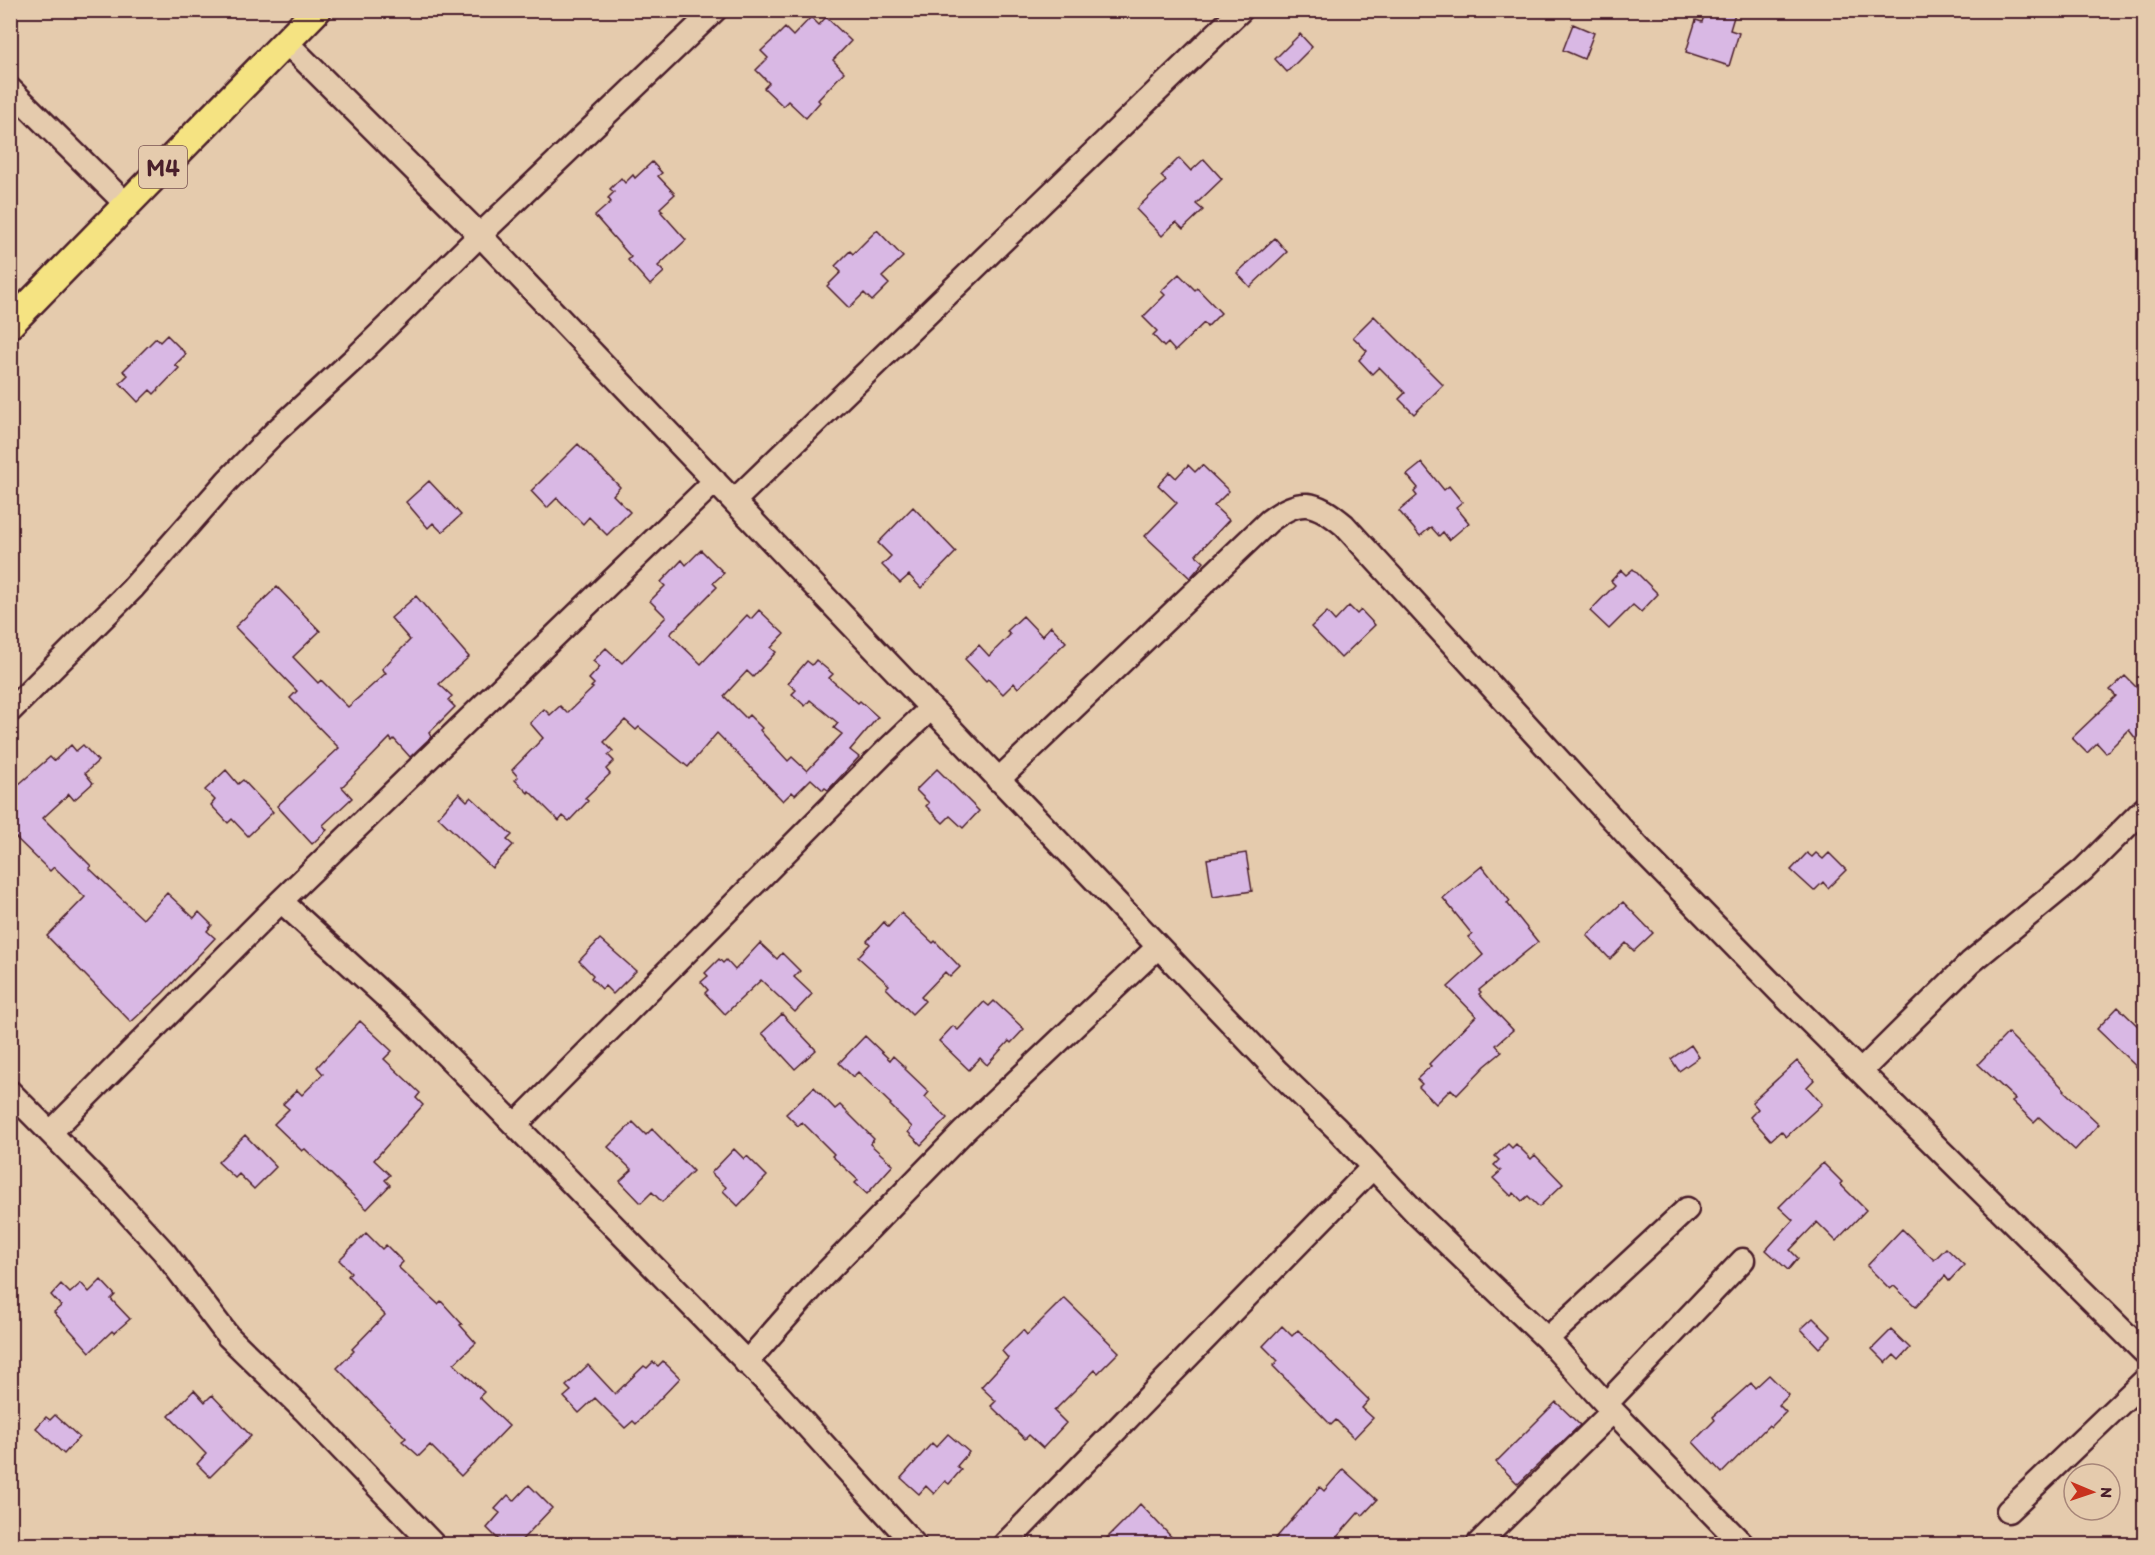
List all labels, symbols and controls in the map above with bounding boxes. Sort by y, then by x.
road number: M4 [139,146,187,188]
north arrow [2062,1462,2122,1522]
text: N [2097,1487,2116,1498]

